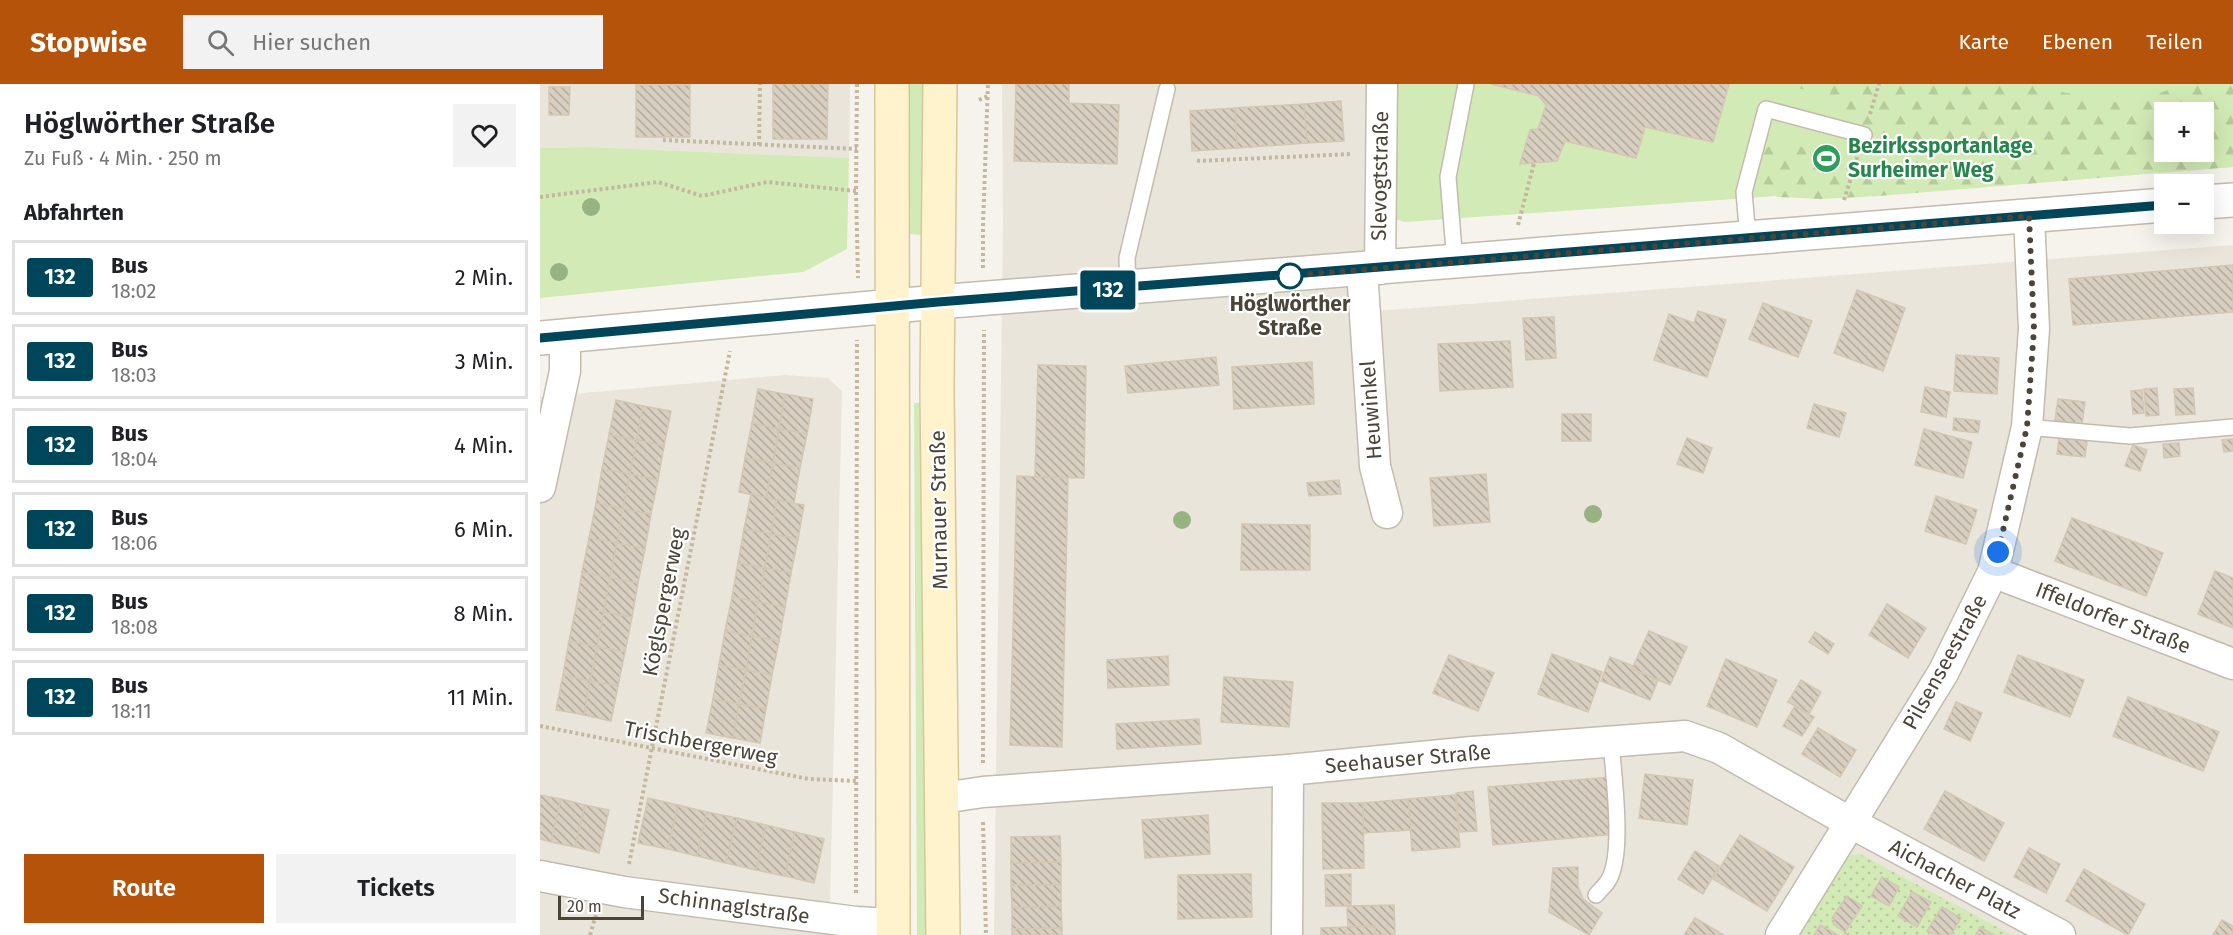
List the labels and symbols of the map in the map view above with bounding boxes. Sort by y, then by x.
street label: Slevogtstraße [1366,111,1394,241]
place label: Bezirkssportanlage Surheimer Weg [1848,133,2033,183]
sports icon: Bezirkssportanlage Surheimer Weg [1811,142,1843,174]
marker: Höglwörther Straße [1277,263,1303,289]
line badge: 132 [1074,270,1142,310]
place label: Höglwörther Straße [1230,291,1351,341]
street label: Heuwinkel [1355,360,1387,460]
street label: Murnauer Straße [925,430,953,590]
street label: Köglspergerweg [637,526,691,678]
your location [1983,537,2013,567]
street label: Iffeldorfer Straße [2032,576,2194,660]
street label: Pilsenseestraße [1897,590,1993,734]
street label: Trischbergerweg [622,715,780,771]
street label: Seehauser Straße [1324,739,1492,779]
street label: Aichacher Platz [1885,833,2025,925]
street label: Schinnaglstraße [657,883,811,929]
scale bar [558,893,644,920]

